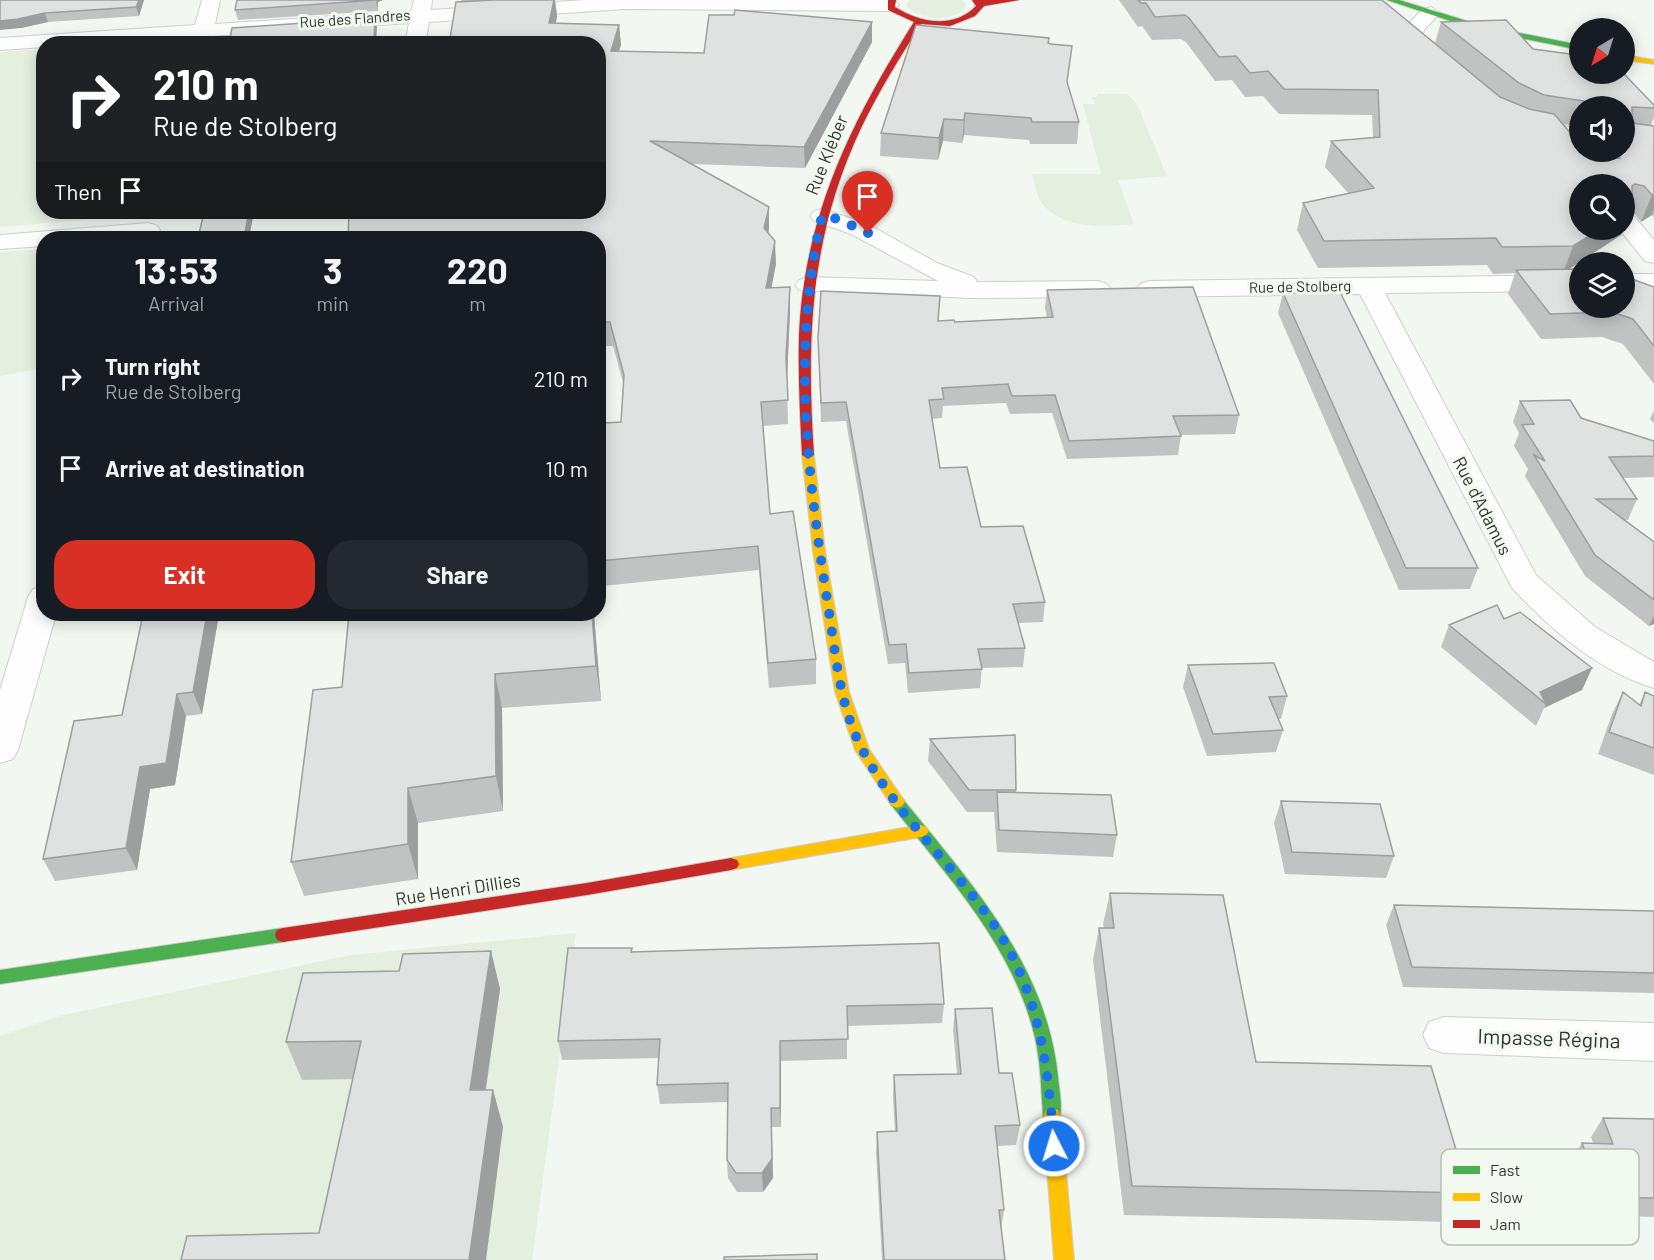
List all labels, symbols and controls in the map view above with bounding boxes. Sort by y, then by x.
street label: Rue des Flandres [299,5,411,31]
north arrow [1569,18,1635,84]
map controls [1569,18,1635,318]
text: 210 m [153,58,259,108]
icon: right [54,60,132,138]
button: sound [1569,96,1635,162]
text: Rue de Stolberg [153,109,337,141]
street label: Rue Kléber [800,111,852,198]
pin [842,171,893,233]
icon: arrive [114,174,147,207]
button: search [1569,174,1635,240]
text: Then [54,178,102,204]
icon: arrive [851,180,884,213]
text: 13:53 [134,248,218,291]
text: 3 [323,248,342,291]
text: 220 [447,248,508,291]
button: layers [1569,252,1635,318]
street label: Rue de Stolberg [1249,276,1351,296]
text: Arrival [148,291,204,315]
text: min [316,291,349,315]
text: m [469,291,486,315]
text: Turn right [105,353,200,379]
icon: right [54,362,87,395]
text: 210 m [534,365,588,391]
text: Rue de Stolberg [105,379,242,403]
icon: arrive [54,452,87,485]
street label: Rue d'Adamus [1449,452,1517,559]
text: Arrive at destination [105,455,304,481]
text: 10 m [545,455,588,481]
button: Exit [54,540,315,609]
button: Share [327,540,588,609]
street label: Rue Henri Dillies [394,868,522,910]
street label: Impasse Régina [1477,1023,1621,1052]
position arrow [1022,1114,1086,1178]
legend [1441,1149,1639,1245]
text: Fast [1490,1160,1520,1179]
text: Slow [1490,1187,1523,1206]
text: Jam [1490,1214,1521,1233]

